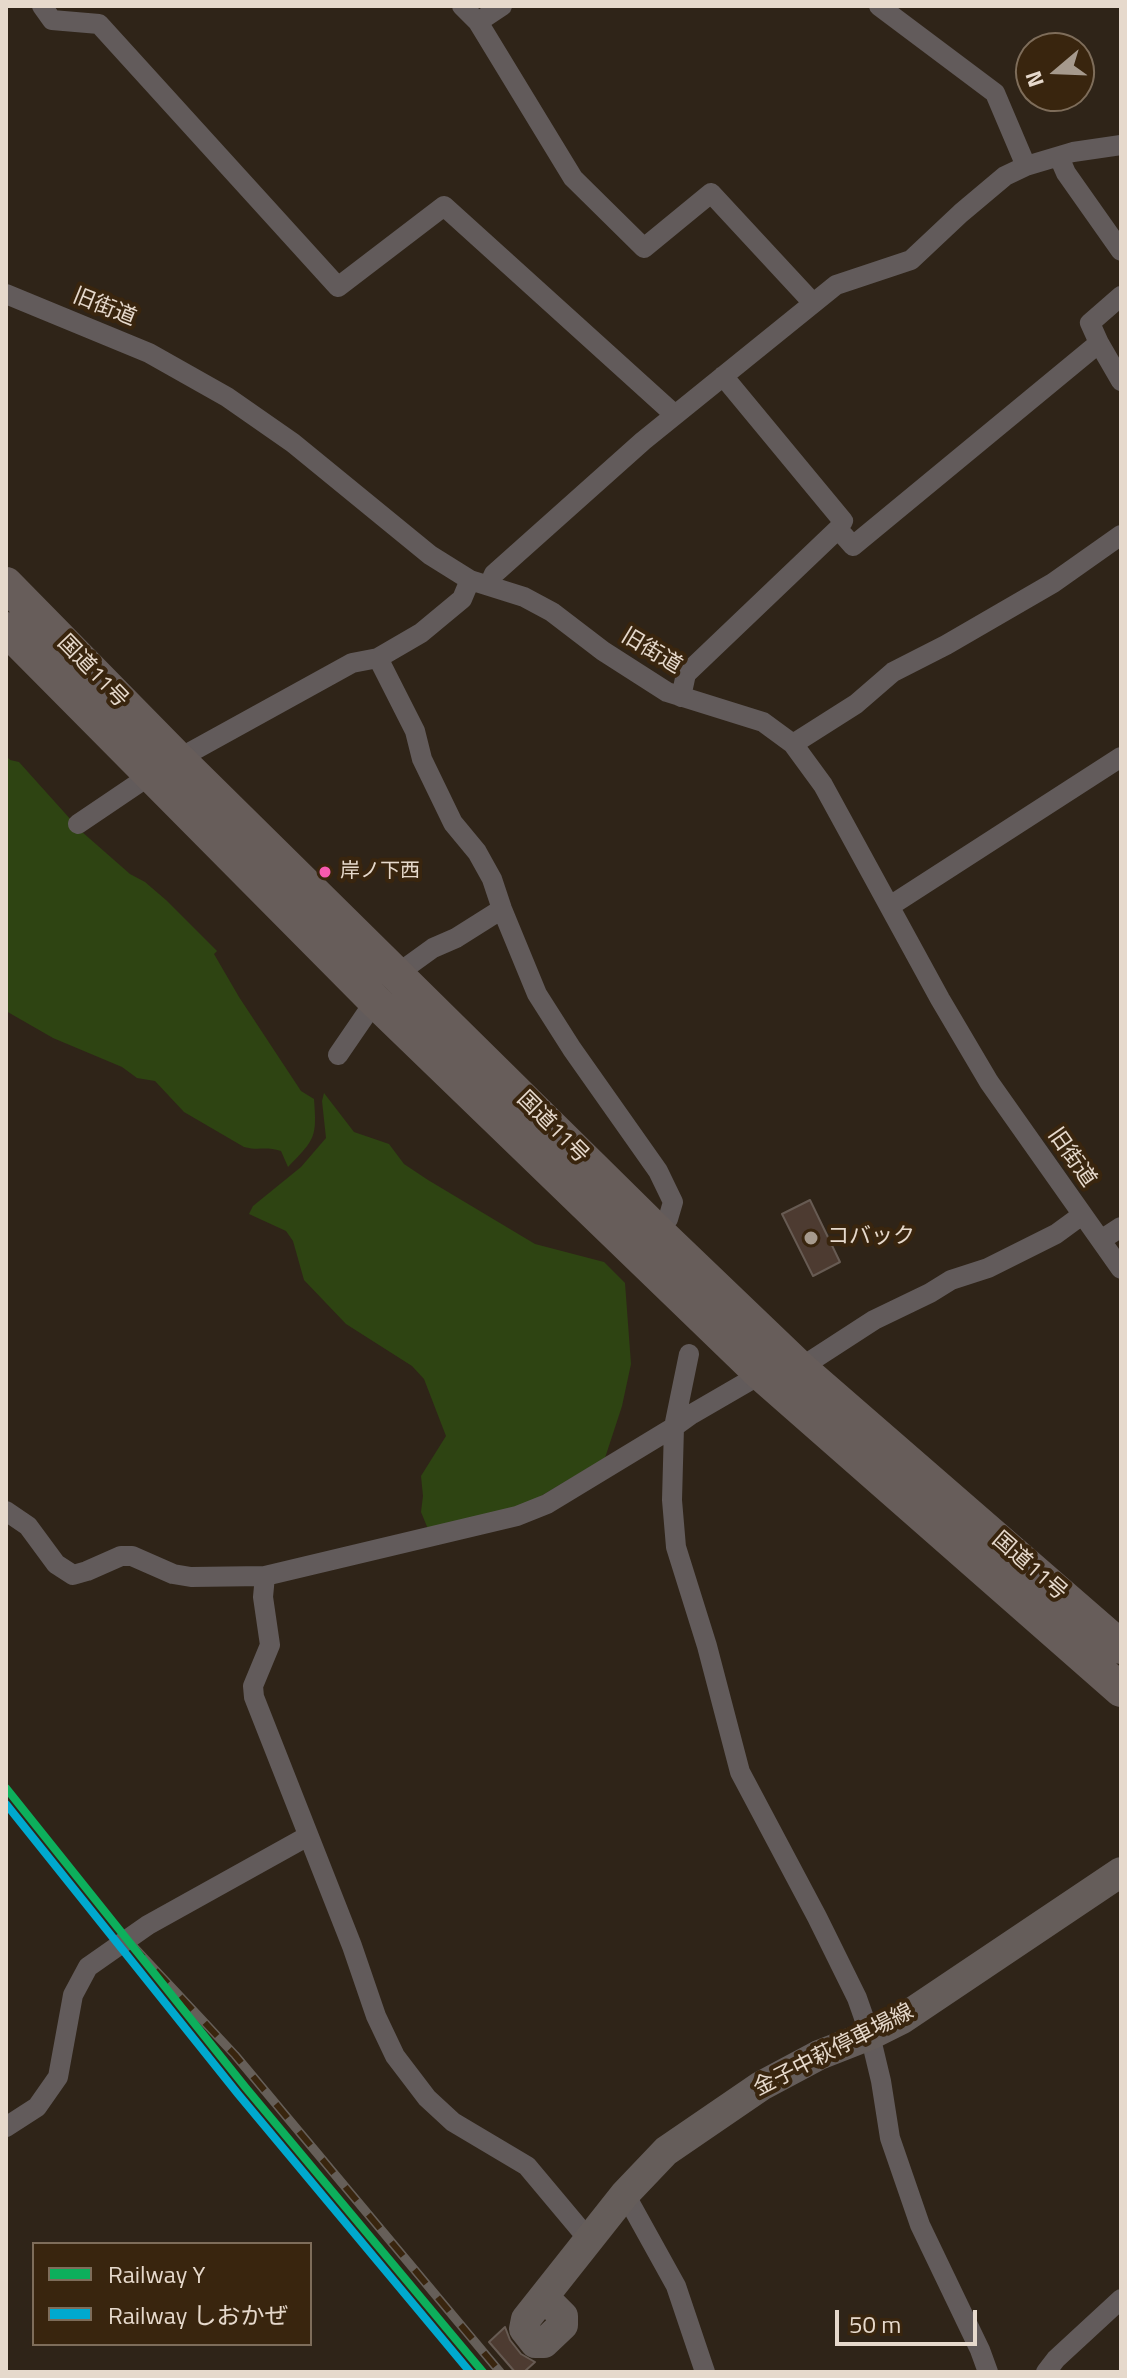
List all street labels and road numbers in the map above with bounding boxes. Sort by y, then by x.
street label: 旧街道 [68,283,140,333]
street label: 旧街道 [616,624,686,680]
street label: 国道11号 [51,630,133,714]
street label: 国道11号 [511,1087,593,1169]
street label: 旧街道 [1041,1123,1101,1193]
street label: 国道11号 [986,1527,1072,1607]
street label: 金子中萩停車場線 [750,1999,918,2103]

